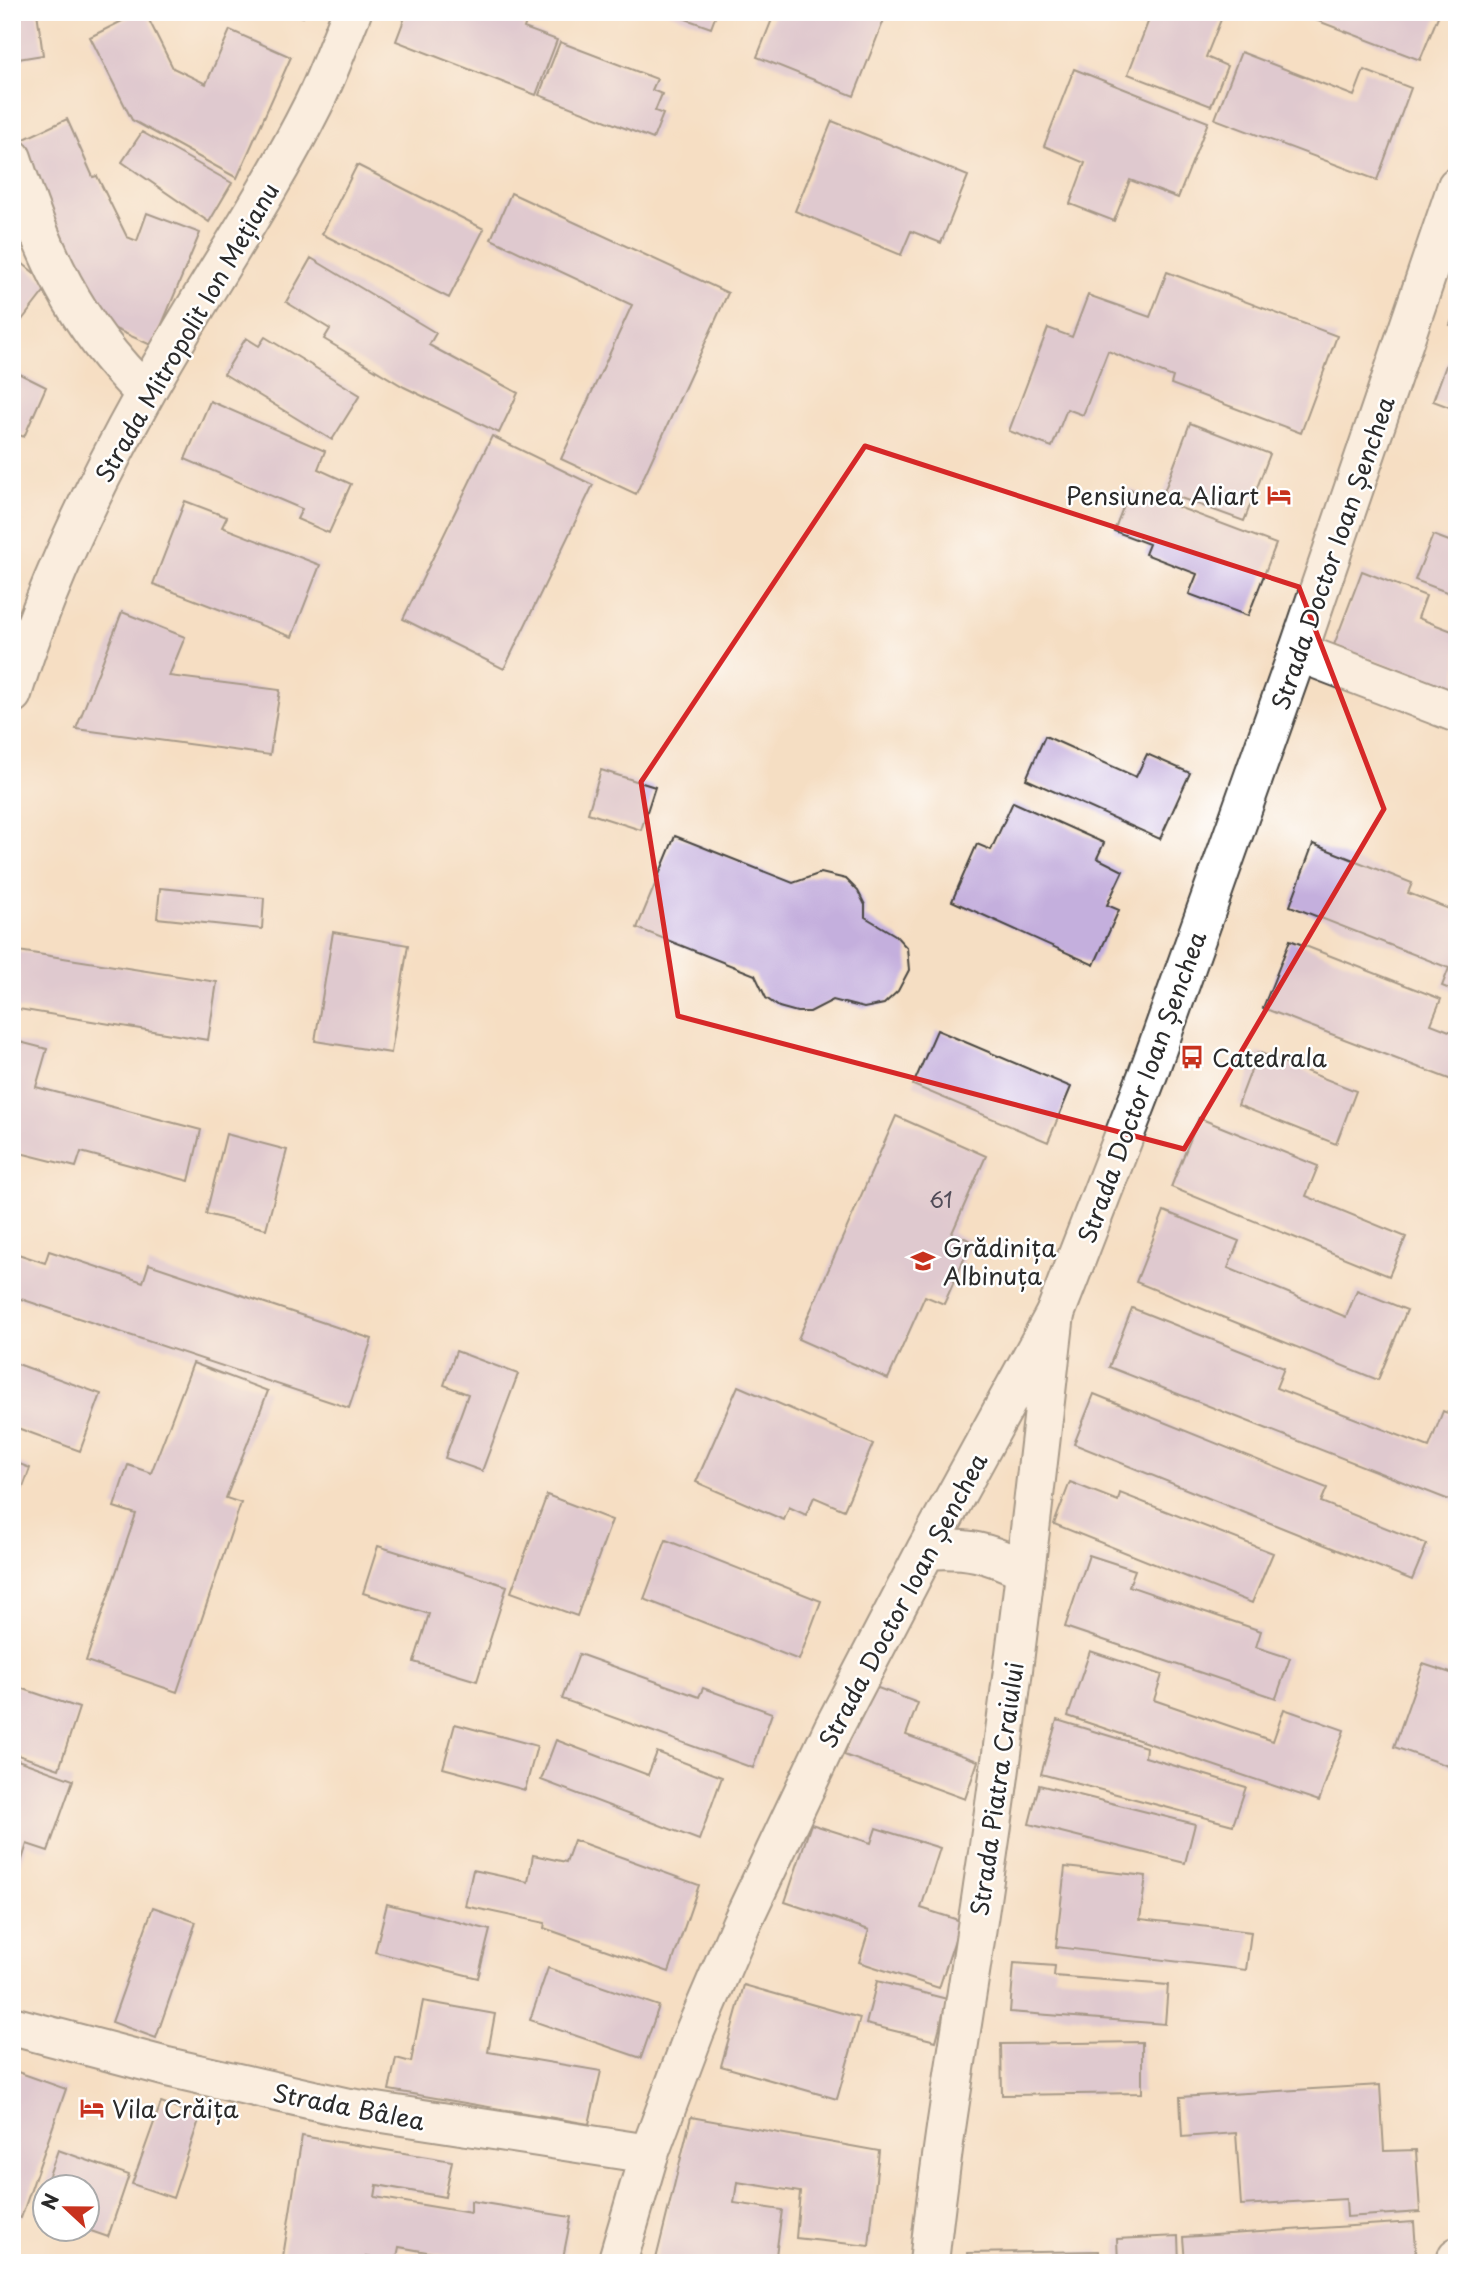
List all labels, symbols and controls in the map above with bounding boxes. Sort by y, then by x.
street label: Strada Mitropolit Ion Mețianu [85,175,287,489]
street label: Strada Doctor Ioan Șenchea [1261,391,1403,715]
place label: Pensiunea Aliart [1066,477,1259,513]
hotel icon: Pensiunea Aliart [1265,481,1293,509]
street label: Strada Doctor Ioan Șenchea [1068,926,1214,1248]
place label: Catedrala [1212,1039,1327,1075]
bus stop icon: Catedrala [1178,1043,1206,1071]
house number: 61 [929,1183,953,1215]
place label: Grădinița Albinuța [943,1229,1056,1293]
school or university icon: Grădinița Albinuța [909,1247,937,1275]
street label: Strada Doctor Ioan Șenchea [809,1446,995,1754]
street label: Strada Piatra Craiului [960,1660,1032,1918]
street label: Strada Bâlea [270,2074,428,2138]
place label: Vila Crăița [112,2090,239,2126]
hotel icon: Vila Crăița [78,2094,106,2122]
north arrow [32,2174,102,2244]
text: N [34,2189,65,2213]

